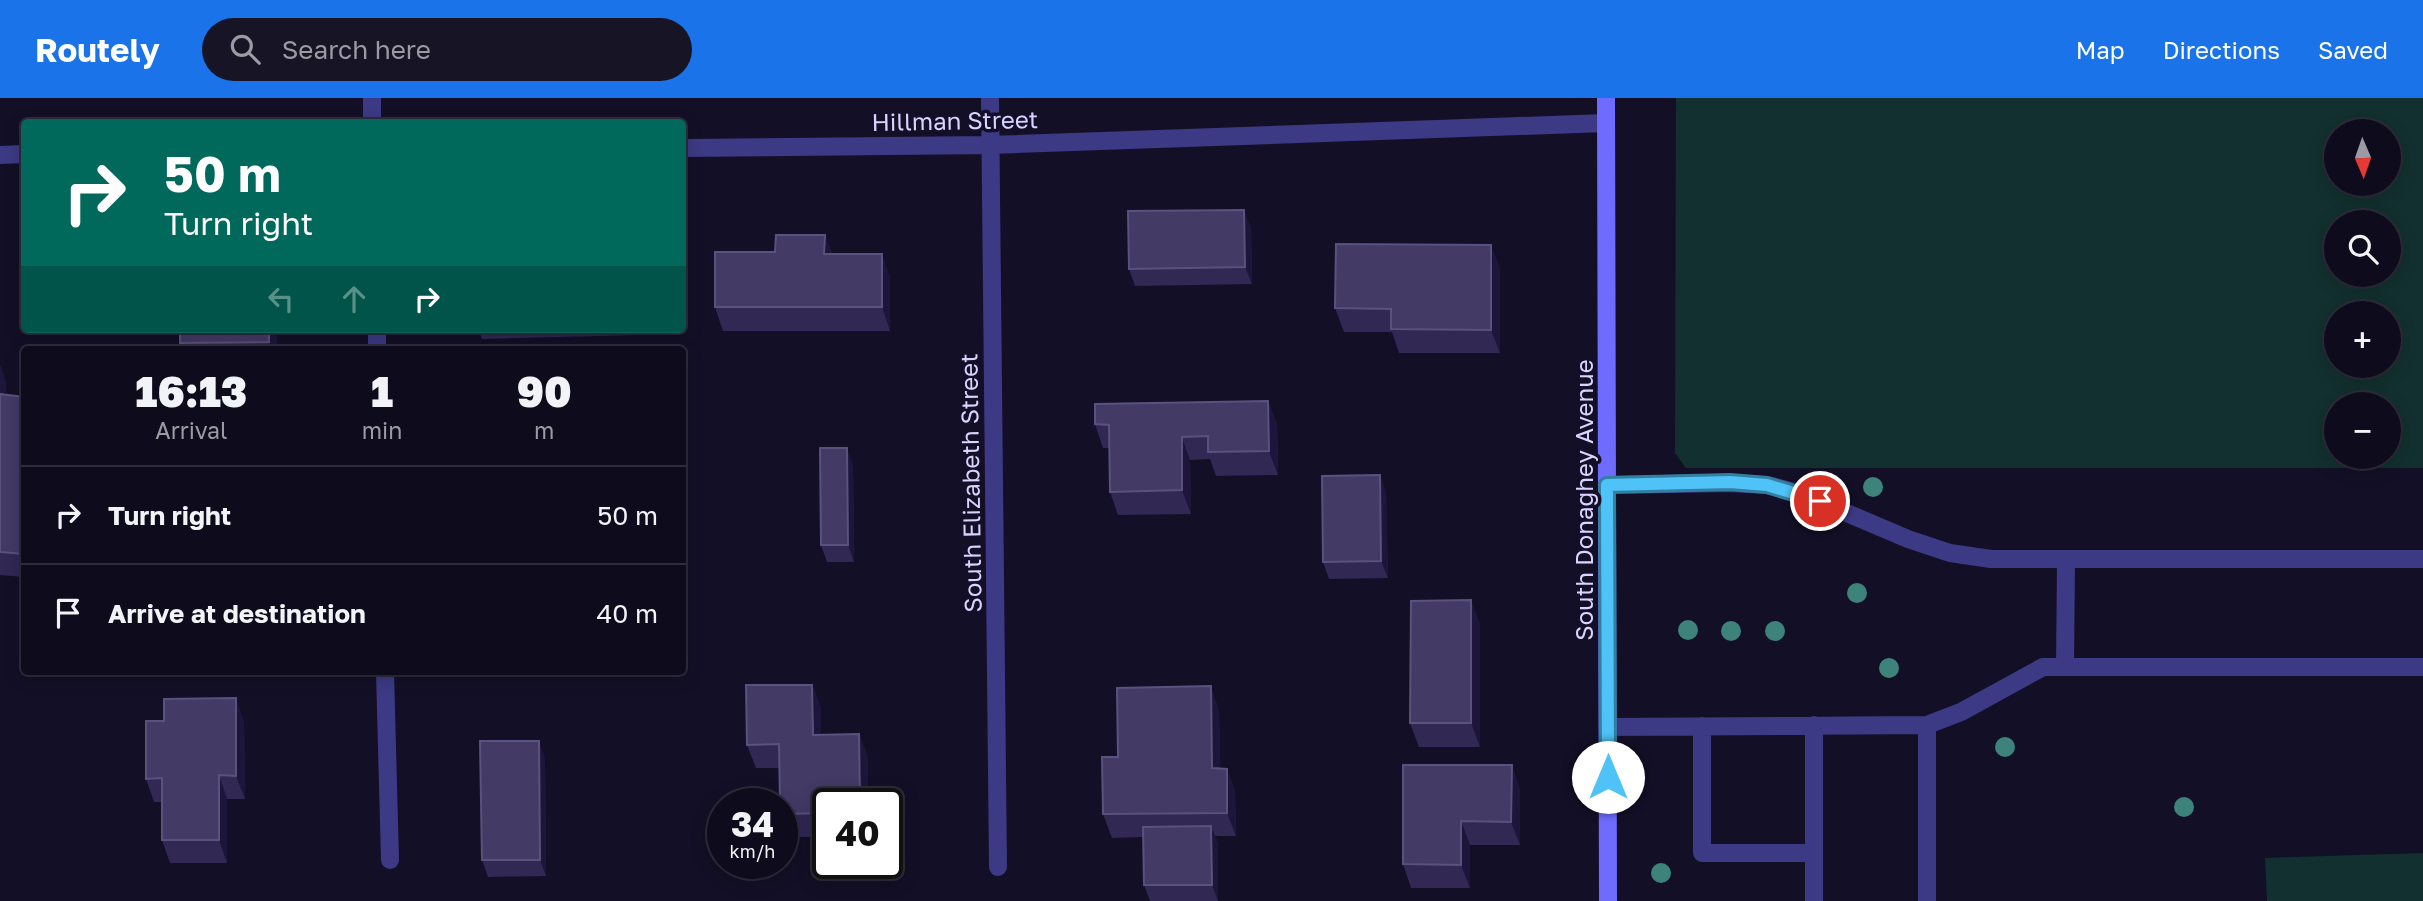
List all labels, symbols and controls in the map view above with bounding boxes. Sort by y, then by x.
search box [202,18,692,81]
text: Routely [35,30,160,69]
icon: search [226,30,264,68]
text: Search here [282,34,431,65]
text: Map [2076,35,2125,64]
text: Directions [2163,35,2280,64]
text: Saved [2318,35,2388,64]
street label: Hillman Street [871,104,1039,136]
north arrow [2324,119,2401,196]
map controls [2324,119,2401,469]
text: 50 m [164,144,281,203]
icon: right [49,147,140,238]
text: Turn right [164,204,313,242]
button: search [2324,210,2401,287]
icon: left [262,280,300,318]
icon: ahead [335,280,373,318]
icon: right [408,280,446,318]
button: + [2324,301,2401,378]
street label: South Elizabeth Street [953,353,987,613]
street label: South Donaghey Avenue [1569,359,1598,641]
text: 16:13 [135,366,247,416]
text: 1 [371,366,393,416]
text: 90 [517,366,572,416]
button: − [2324,392,2401,469]
text: Arrival [155,416,227,444]
text: min [362,416,402,444]
text: m [534,416,554,444]
pin [1790,471,1850,531]
icon: arrive [1801,482,1839,520]
icon: right [49,496,87,534]
text: Turn right [108,500,231,531]
text: 50 m [597,500,658,531]
icon: arrive [49,594,87,632]
text: Arrive at destination [108,598,366,629]
text: 40 m [597,598,658,629]
position arrow [1571,740,1645,814]
speed limit sign: 40 [812,788,903,879]
text: 34 [731,803,774,845]
text: km/h [730,840,775,862]

